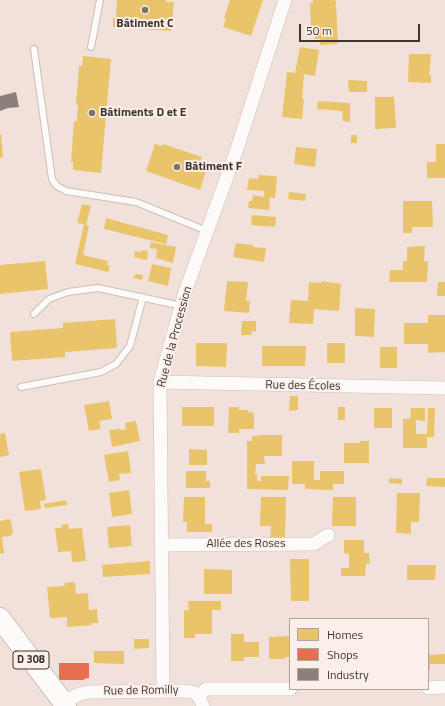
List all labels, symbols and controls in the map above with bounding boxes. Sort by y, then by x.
marker: Bâtiment C [140,5,150,15]
scale bar [301,16,422,42]
place label: Bâtiment C [116,17,174,31]
text: 50 m [306,21,332,40]
place label: Bâtiments D et E [100,106,186,120]
marker: Bâtiments D et E [87,108,97,118]
place label: Bâtiment F [185,160,242,174]
marker: Bâtiment F [172,162,182,172]
street label: Rue de la Procession [155,285,195,389]
street label: Rue des Écoles [265,378,341,394]
street label: Allée des Roses [207,537,285,551]
legend [289,618,429,690]
text: Homes [327,625,363,644]
text: Shops [327,645,358,664]
road number: D 308 [13,651,49,669]
text: Industry [327,665,369,684]
street label: Rue de Romilly [103,683,179,699]

